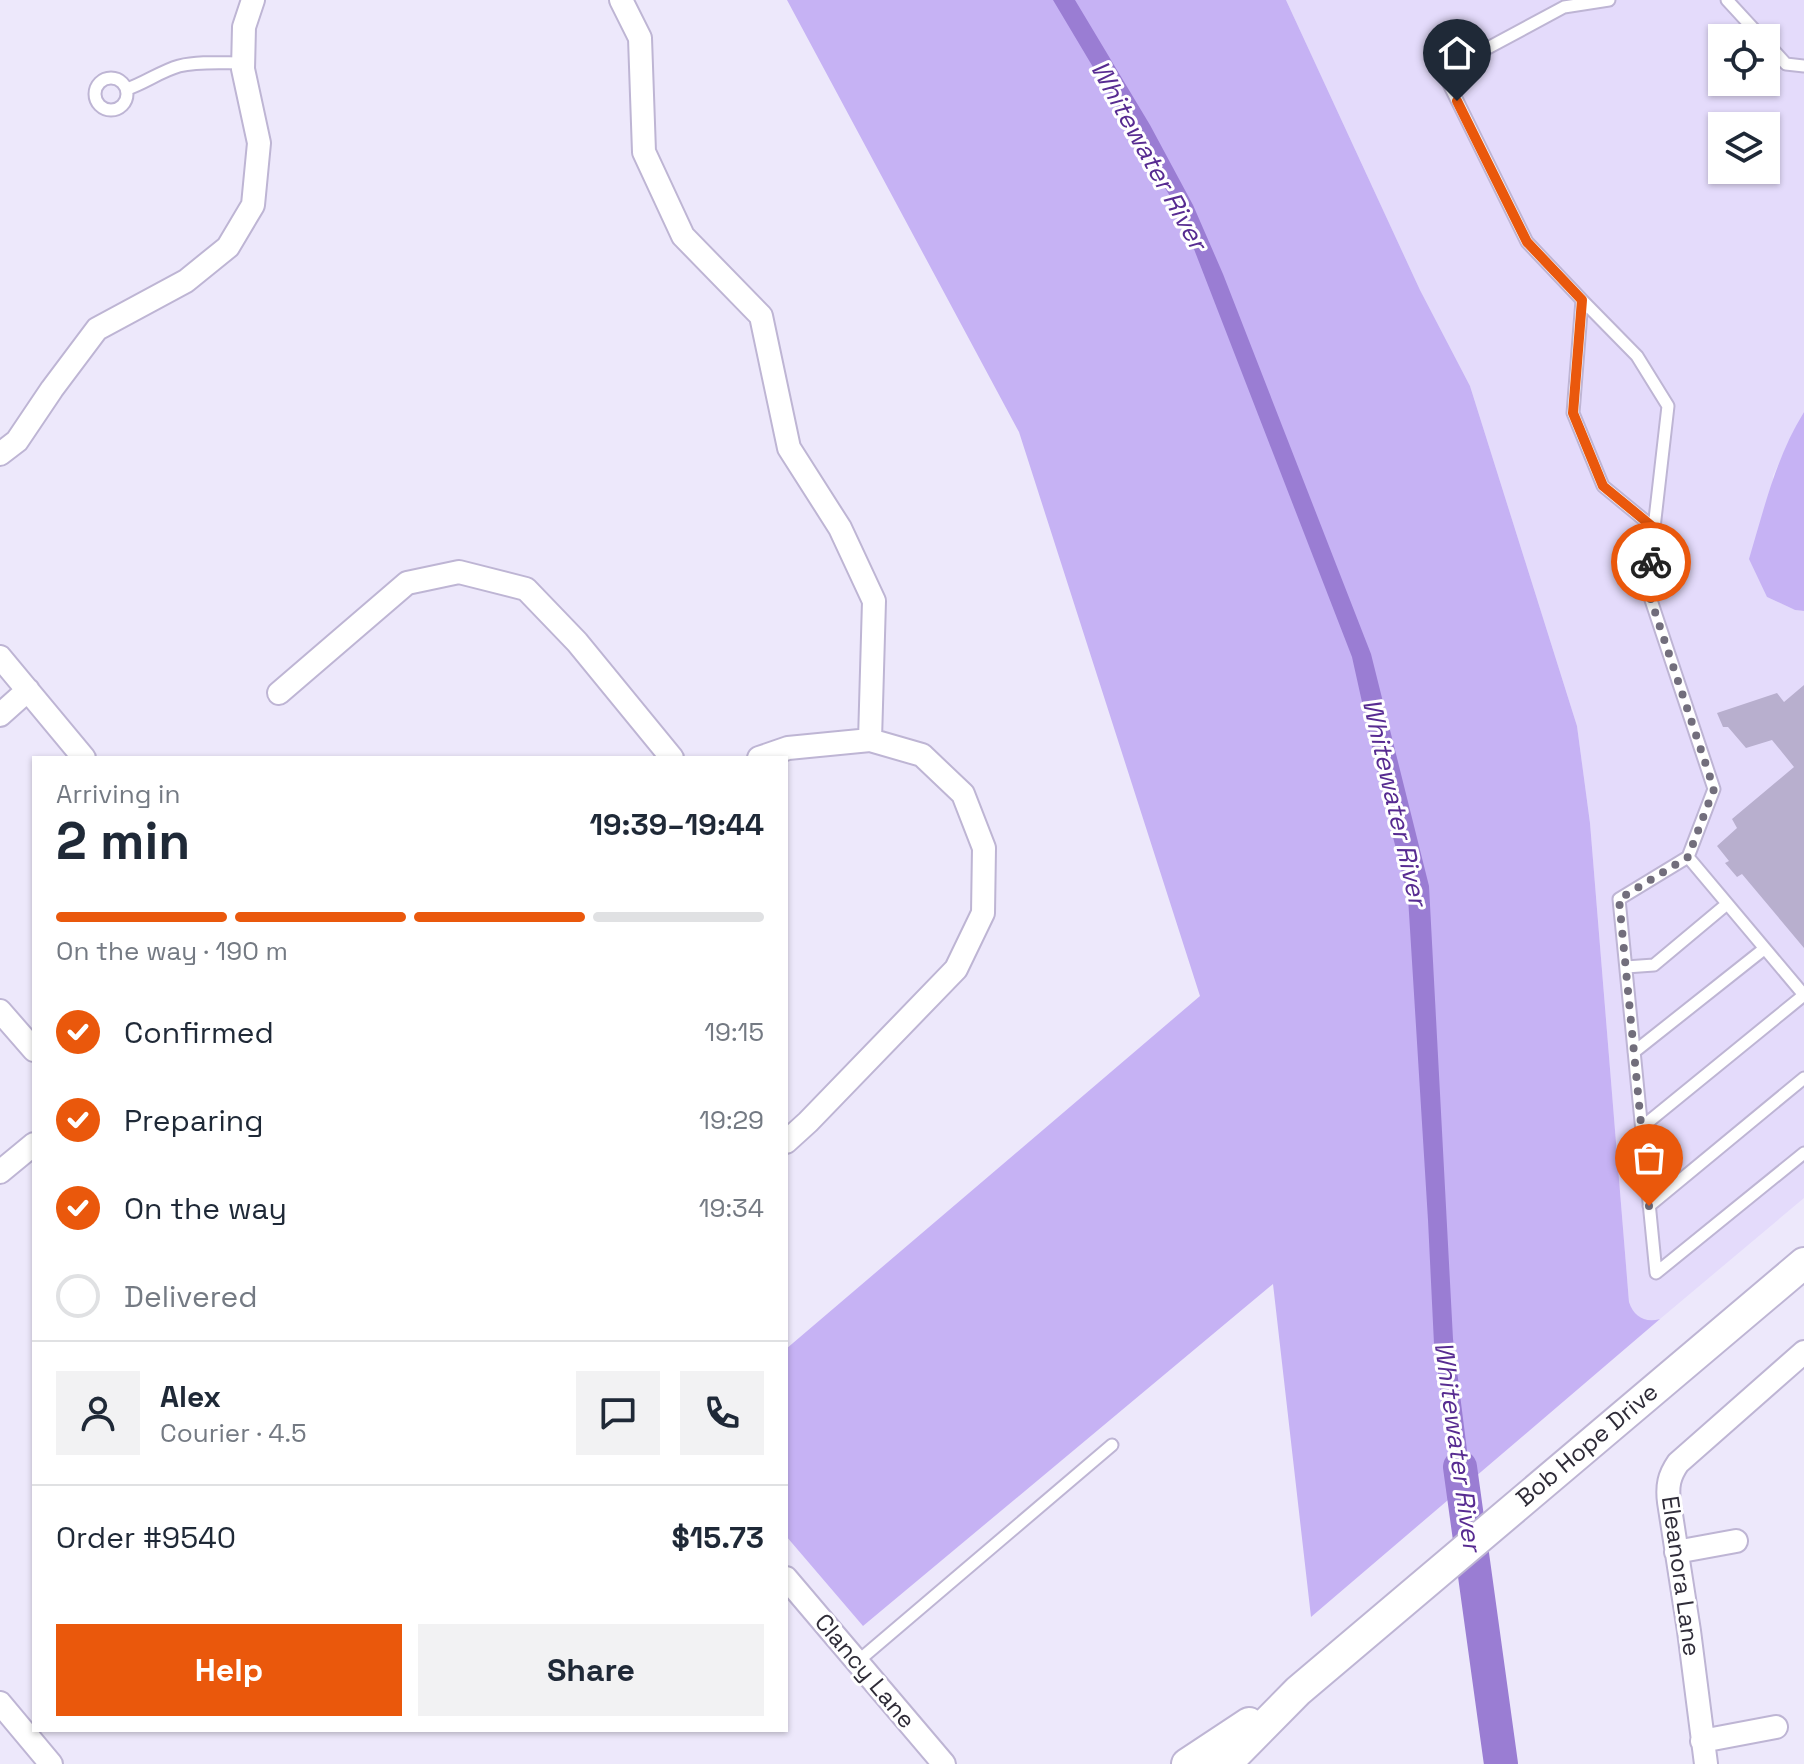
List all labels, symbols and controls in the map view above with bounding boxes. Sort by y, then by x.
pin [1423,19,1491,101]
map controls [1708,24,1780,184]
button: locate [1708,24,1780,96]
icon: home [1435,31,1479,75]
water label: Whitewater River [1083,54,1217,258]
button: layers [1708,112,1780,184]
courier [1611,522,1691,602]
icon: bike [1629,540,1673,584]
water label: Whitewater River [1355,695,1436,912]
text: Arriving in [56,777,180,811]
text: 19:39–19:44 [589,805,764,844]
text: 2 min [56,808,190,874]
text: On the way · 190 m [56,934,288,968]
icon: check [56,1010,100,1054]
text: Confirmed [124,1013,274,1052]
text: 19:15 [704,1015,764,1049]
icon: check [56,1098,100,1142]
text: Preparing [124,1101,263,1140]
text: 19:29 [699,1103,764,1137]
pin [1615,1124,1683,1206]
icon: bag [1627,1136,1671,1180]
icon: check [56,1186,100,1230]
text: On the way [124,1189,287,1228]
text: 19:34 [699,1191,764,1225]
text: Delivered [124,1277,258,1316]
water label: Whitewater River [1426,1339,1490,1556]
button: person [56,1371,140,1455]
button: chat [576,1371,660,1455]
button: phone [680,1371,764,1455]
street label: Bob Hope Drive [1509,1376,1664,1513]
text: Alex [160,1377,221,1416]
text: Courier · 4.5 [160,1416,307,1450]
street label: Eleanora Lane [1655,1494,1708,1658]
text: Order #9540 [56,1518,236,1557]
text: $15.73 [671,1518,764,1557]
street label: Clancy Lane [808,1607,923,1735]
button: Help [56,1624,402,1716]
button: Share [418,1624,764,1716]

